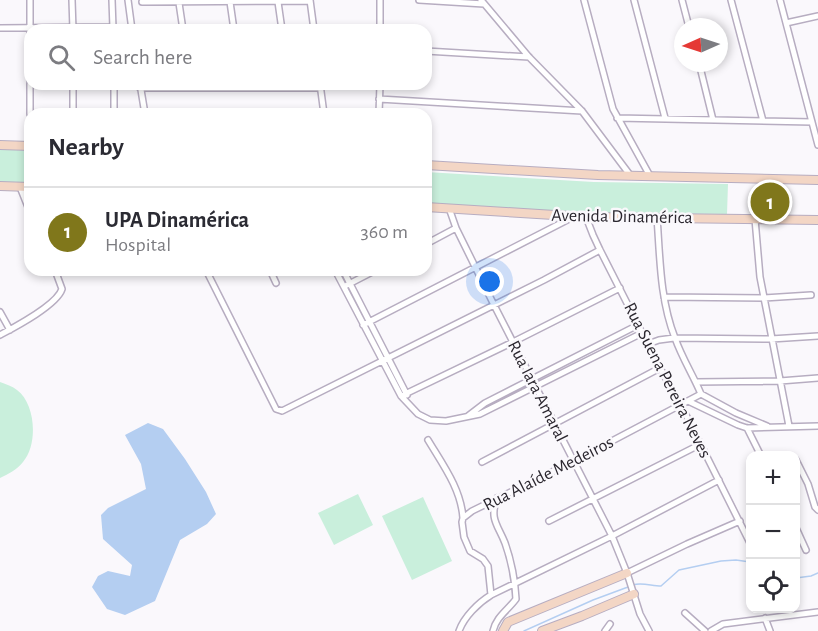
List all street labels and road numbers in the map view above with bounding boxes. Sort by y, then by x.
street label: Avenida Dinamérica [551,207,693,227]
street label: Rua Suena Pereira Neves [620,300,714,461]
street label: Rua Iara Amaral [504,338,570,445]
street label: Rua Alaíde Medeiros [480,433,617,515]

